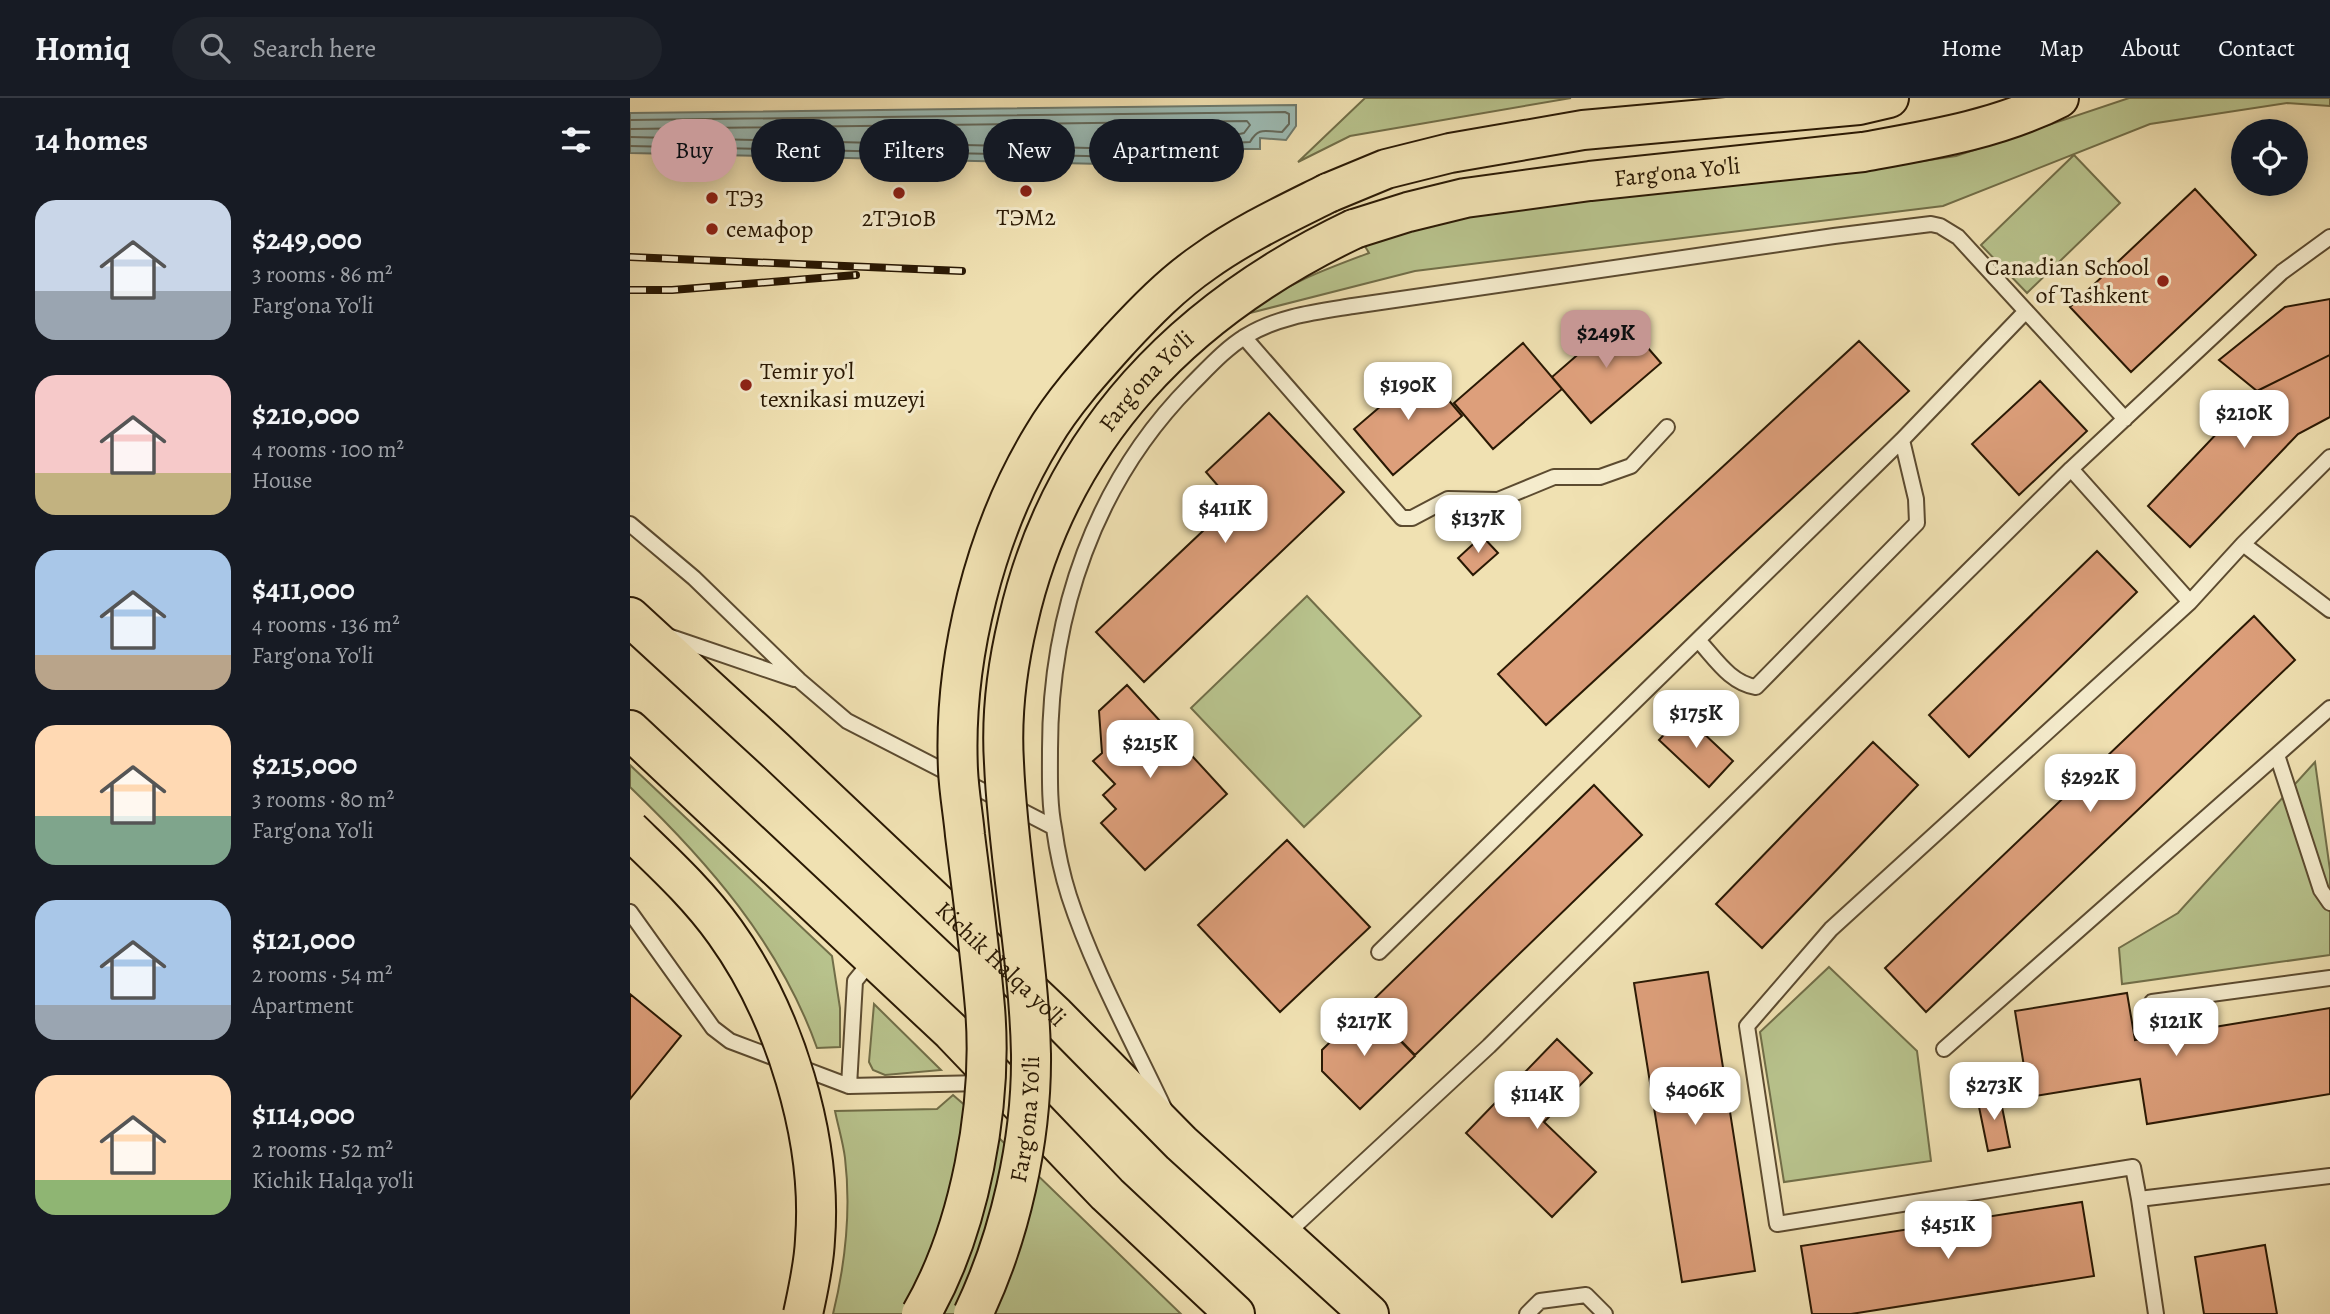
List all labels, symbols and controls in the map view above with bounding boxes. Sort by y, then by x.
search box [172,17,662,80]
text: Homiq [35,26,130,71]
icon: search [196,29,234,67]
text: Search here [252,31,376,66]
text: Home [1941,32,2002,64]
text: Map [2040,32,2084,64]
text: About [2122,32,2180,64]
text: Contact [2218,32,2295,64]
chip: Buy [651,119,737,182]
chip: Rent [751,119,845,182]
chip: Filters [859,119,969,182]
chip: New [983,119,1075,182]
chip: Apartment [1089,119,1244,182]
map controls [2231,119,2308,196]
button: locate [2231,119,2308,196]
text: 14 homes [35,120,148,160]
icon: filters [557,121,595,159]
street label: Farg'ona Yo'li [1612,149,1742,194]
place label: ТЭ3 [726,182,764,214]
marker: ТЭМ2 [1018,183,1034,199]
marker: 2ТЭ10В [891,185,907,201]
marker: ТЭ3 [704,190,720,206]
place label: ТЭМ2 [996,201,1056,233]
place label: 2ТЭ10В [862,202,936,234]
place label: семафор [726,213,813,245]
text: $249,000 [252,219,362,259]
marker: семафор [704,221,720,237]
icon: home [91,228,175,312]
place label: Canadian School of Tashkent [1985,251,2149,311]
text: 3 rooms · 86 m² [252,259,393,290]
marker: Canadian School of Tashkent [2155,273,2171,289]
text: Farg'ona Yo'li [252,290,374,321]
pin: $249K [1557,310,1655,370]
text: $249K [1577,317,1635,348]
street label: Farg'ona Yo'li [1091,323,1200,438]
place label: Temir yo'l texnikasi muzeyi [760,355,926,415]
pin: $190K [1359,362,1457,422]
text: $190K [1380,369,1436,400]
marker: Temir yo'l texnikasi muzeyi [738,377,754,393]
pin: $210K [2195,390,2293,450]
text: $210,000 [252,394,360,434]
text: $210K [2216,397,2272,428]
icon: home [91,403,175,487]
text: 4 rooms · 100 m² [252,434,404,465]
text: House [252,465,312,496]
pin: $411K [1176,486,1274,545]
text: $411K [1198,492,1252,523]
pin: $137K [1429,496,1527,555]
text: $137K [1451,502,1505,533]
text: $411,000 [252,569,355,609]
icon: home [91,578,175,662]
text: 4 rooms · 136 m² [252,609,400,640]
text: Farg'ona Yo'li [252,640,374,671]
pin: $175K [1647,690,1745,750]
text: $175K [1669,697,1723,728]
pin: $215K [1101,720,1199,780]
text: $215K [1123,727,1178,758]
text: $215,000 [252,744,357,784]
icon: home [91,753,175,837]
pin: $292K [2041,754,2139,814]
text: $292K [2061,761,2119,792]
text: 3 rooms · 80 m² [252,784,394,815]
text: Farg'ona Yo'li [252,815,374,846]
street label: Kichik Halqa yo'li [929,894,1074,1034]
text: $121,000 [252,919,355,959]
icon: home [91,928,175,1012]
text: 2 rooms · 54 m² [252,959,393,990]
text: Apartment [252,990,354,1021]
pin: $217K [1315,998,1413,1058]
pin: $121K [2127,998,2225,1058]
text: $217K [1337,1005,1392,1036]
text: $121K [2149,1005,2203,1036]
street label: Farg'ona Yo'li [1002,1056,1047,1185]
pin: $273K [1945,1062,2043,1122]
pin: $406K [1646,1068,1744,1127]
text: $273K [1966,1069,2022,1100]
pin: $114K [1488,1072,1586,1131]
text: $406K [1666,1074,1724,1105]
text: $114K [1510,1078,1564,1109]
text: $114,000 [252,1094,355,1134]
icon: home [91,1103,175,1187]
text: 2 rooms · 52 m² [252,1134,393,1165]
text: Kichik Halqa yo'li [252,1165,414,1196]
pin: $451K [1899,1202,1997,1261]
text: $451K [1921,1208,1975,1239]

